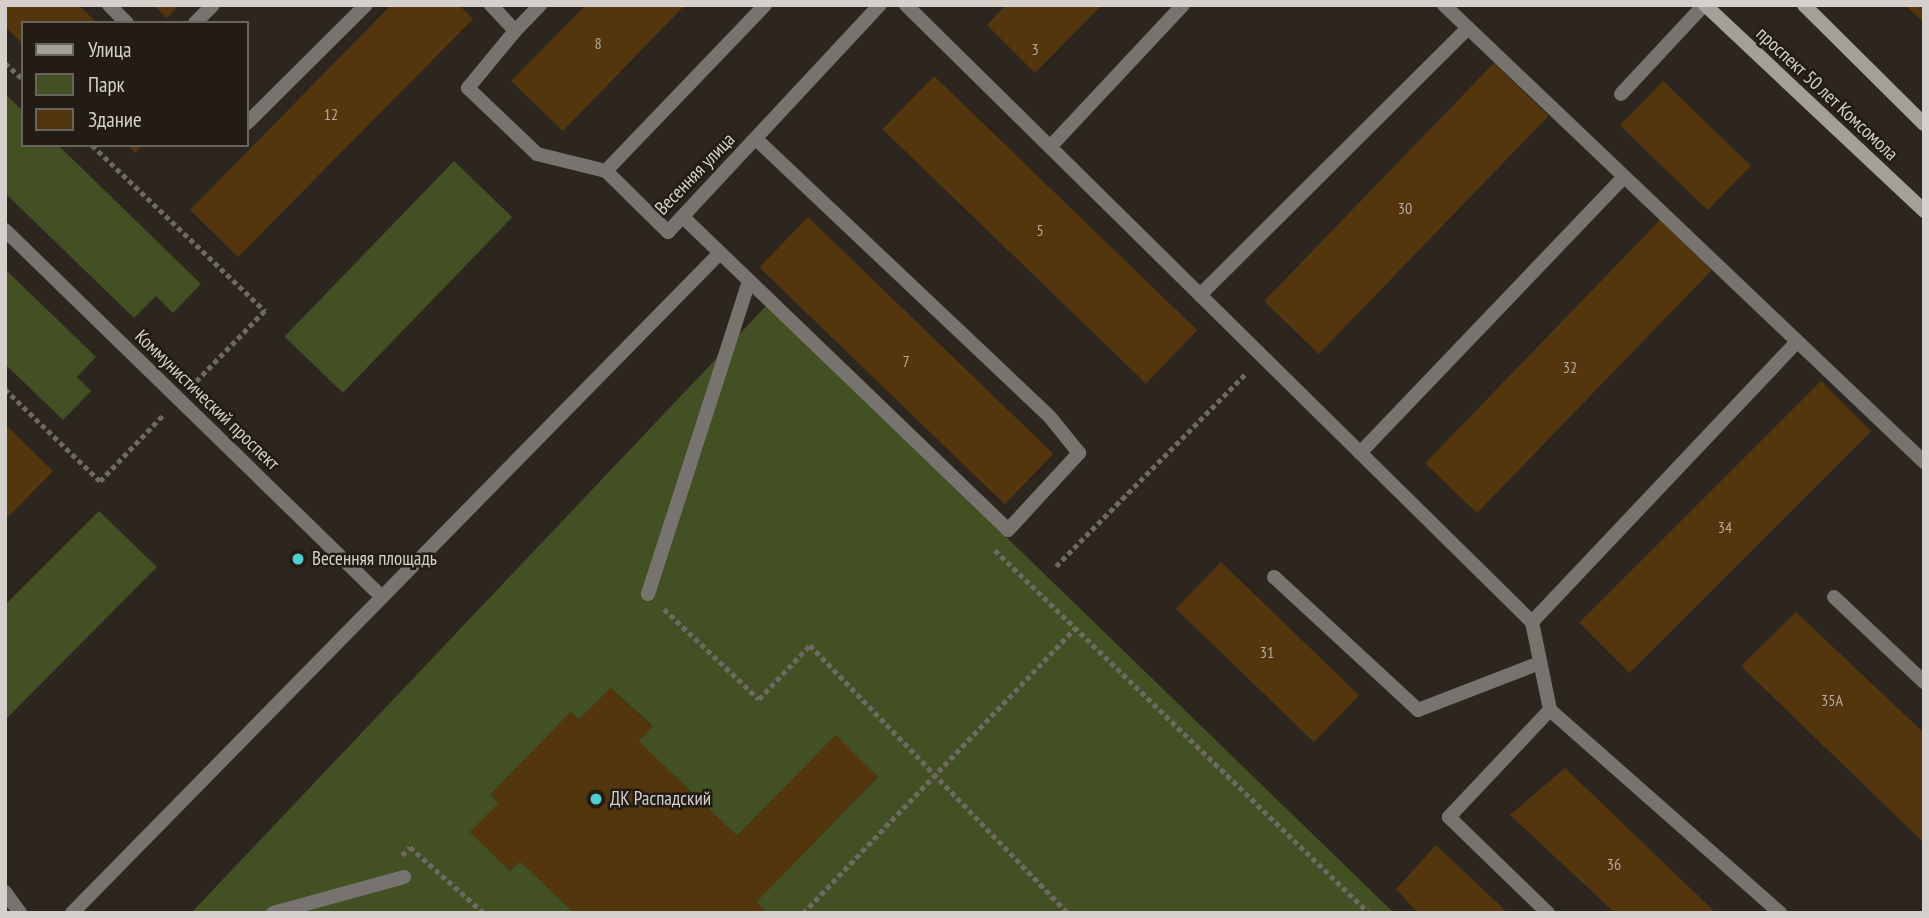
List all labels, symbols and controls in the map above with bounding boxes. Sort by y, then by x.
legend [21,21,248,147]
street label: проспект 50 лет Комсомола [1751,22,1903,166]
house number: 8 [594,33,602,53]
text: Улица [88,36,131,63]
house number: 3 [1031,39,1039,59]
text: Парк [88,71,125,98]
house number: 12 [324,104,338,124]
text: Здание [88,106,142,133]
street label: Весенняя улица [650,128,740,220]
house number: 30 [1398,198,1412,218]
house number: 5 [1036,220,1044,240]
street label: Коммунистический проспект [130,325,284,475]
house number: 7 [902,351,910,371]
house number: 32 [1563,357,1577,377]
house number: 34 [1718,517,1732,537]
place label: Весенняя площадь [312,548,437,570]
marker: Весенняя площадь [290,551,306,567]
house number: 31 [1260,642,1274,662]
house number: 35А [1821,690,1843,710]
place label: ДК Распадский [610,788,711,810]
marker: ДК Распадский [588,791,604,807]
house number: 36 [1607,854,1621,874]

